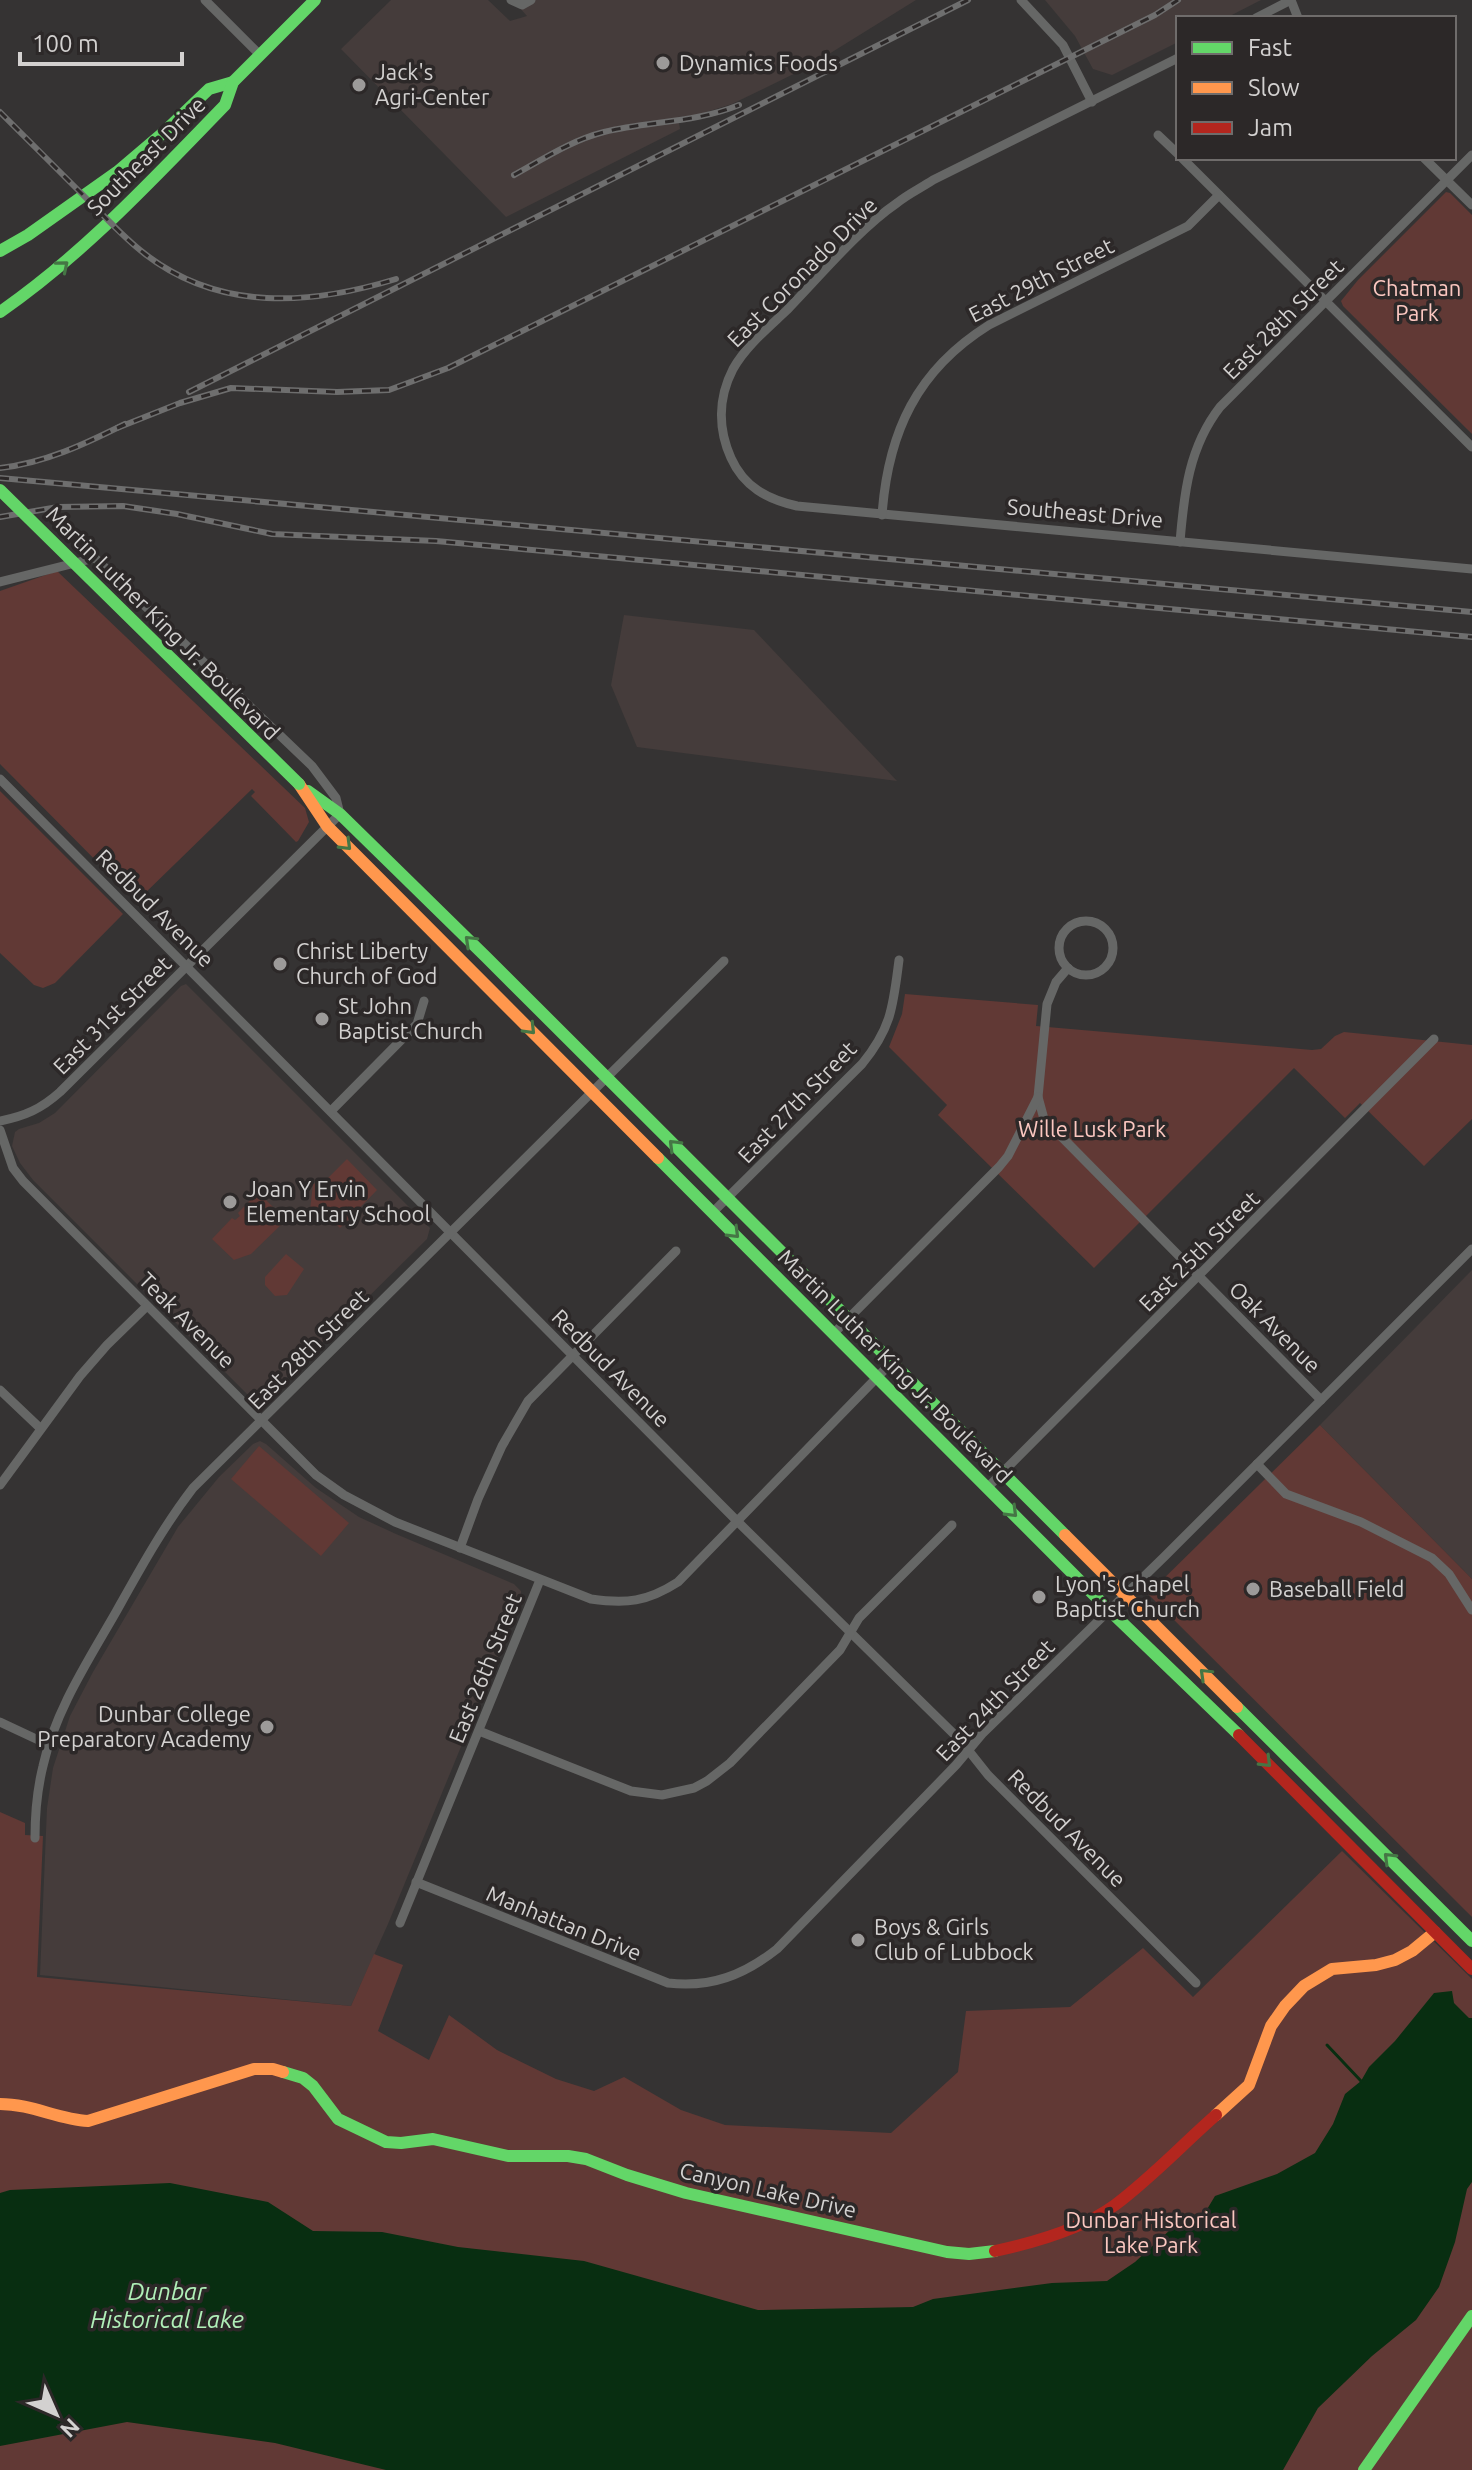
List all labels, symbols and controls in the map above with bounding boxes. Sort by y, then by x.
scale bar [20,16,182,66]
legend [1176,16,1456,160]
text: 100 m [32,30,99,57]
text: Fast [1248,34,1292,61]
place label: Dynamics Foods [679,50,838,75]
marker: Dynamics Foods [654,54,672,72]
place label: Jack's Agri-Center [375,59,490,109]
text: Slow [1248,74,1300,101]
marker: Jack's Agri-Center [350,76,368,94]
street label: Southeast Drive [81,91,210,220]
text: Jam [1248,114,1293,141]
street label: East Coronado Drive [722,192,882,352]
street label: East 29th Street [964,232,1118,327]
street label: East 28th Street [1217,253,1348,384]
one-way arrow [54,261,68,276]
park label: Chatman Park [1373,275,1461,325]
street label: Southeast Drive [1006,493,1164,532]
street label: Martin Luther King Jr. Boulevard [42,501,285,744]
one-way arrow [337,836,352,850]
street label: Redbud Avenue [91,844,219,972]
one-way arrow [465,936,479,951]
place label: Christ Liberty Church of God [296,938,437,988]
street label: East 31st Street [48,950,176,1079]
marker: Christ Liberty Church of God [271,955,289,973]
place label: St John Baptist Church [338,993,483,1043]
marker: St John Baptist Church [313,1010,331,1028]
one-way arrow [521,1020,535,1034]
street label: East 27th Street [732,1035,861,1168]
park label: Wille Lusk Park [1018,1116,1166,1141]
one-way arrow [669,1140,683,1154]
place label: Joan Y Ervin Elementary School [246,1176,430,1226]
street label: East 25th Street [1133,1185,1264,1316]
marker: Joan Y Ervin Elementary School [221,1193,239,1211]
one-way arrow [725,1224,739,1238]
street label: Martin Luther King Jr. Boulevard [774,1244,1017,1487]
street label: Teak Avenue [134,1267,240,1373]
street label: Oak Avenue [1225,1276,1326,1377]
street label: East 28th Street [242,1283,373,1414]
street label: Redbud Avenue [547,1304,675,1432]
one-way arrow [1003,1503,1017,1517]
place label: Lyon's Chapel Baptist Church [1055,1571,1200,1621]
place label: Baseball Field [1269,1576,1404,1601]
marker: Baseball Field [1244,1580,1262,1598]
marker: Lyon's Chapel Baptist Church [1030,1588,1048,1606]
street label: East 26th Street [443,1589,526,1746]
street label: East 24th Street [930,1633,1059,1766]
one-way arrow [1200,1669,1214,1683]
place label: Dunbar College Preparatory Academy [37,1701,251,1751]
marker: Dunbar College Preparatory Academy [258,1718,276,1736]
one-way arrow [1257,1753,1271,1767]
street label: Redbud Avenue [1003,1764,1131,1892]
one-way arrow [1384,1853,1398,1867]
street label: Manhattan Drive [483,1880,645,1965]
place label: Boys & Girls Club of Lubbock [874,1914,1034,1964]
marker: Boys & Girls Club of Lubbock [849,1931,867,1949]
street label: Canyon Lake Drive [677,2157,859,2222]
park label: Dunbar Historical Lake Park [1066,2207,1237,2257]
water label: Dunbar Historical Lake [90,2278,244,2333]
north arrow [16,2374,96,2454]
text: N [56,2414,85,2443]

